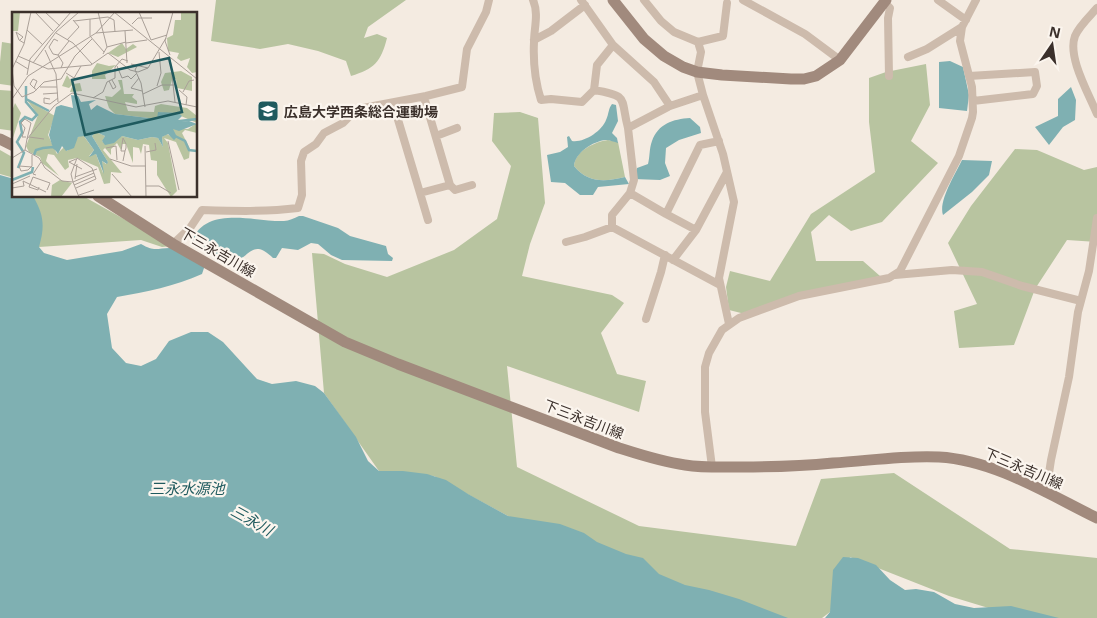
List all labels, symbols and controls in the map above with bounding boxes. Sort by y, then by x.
inset map [12,12,198,198]
north arrow [1027,20,1077,70]
text: N [1047,21,1063,42]
school or university icon: 広島大学西条総合運動場 [256,99,280,123]
place label: 広島大学西条総合運動場 [284,102,438,121]
street label: 下三永吉川線 [177,223,259,281]
street label: 下三永吉川線 [541,395,627,443]
street label: 下三永吉川線 [982,443,1066,493]
water label: 三永水源池 [149,478,226,498]
water label: 三永川 [227,500,278,541]

